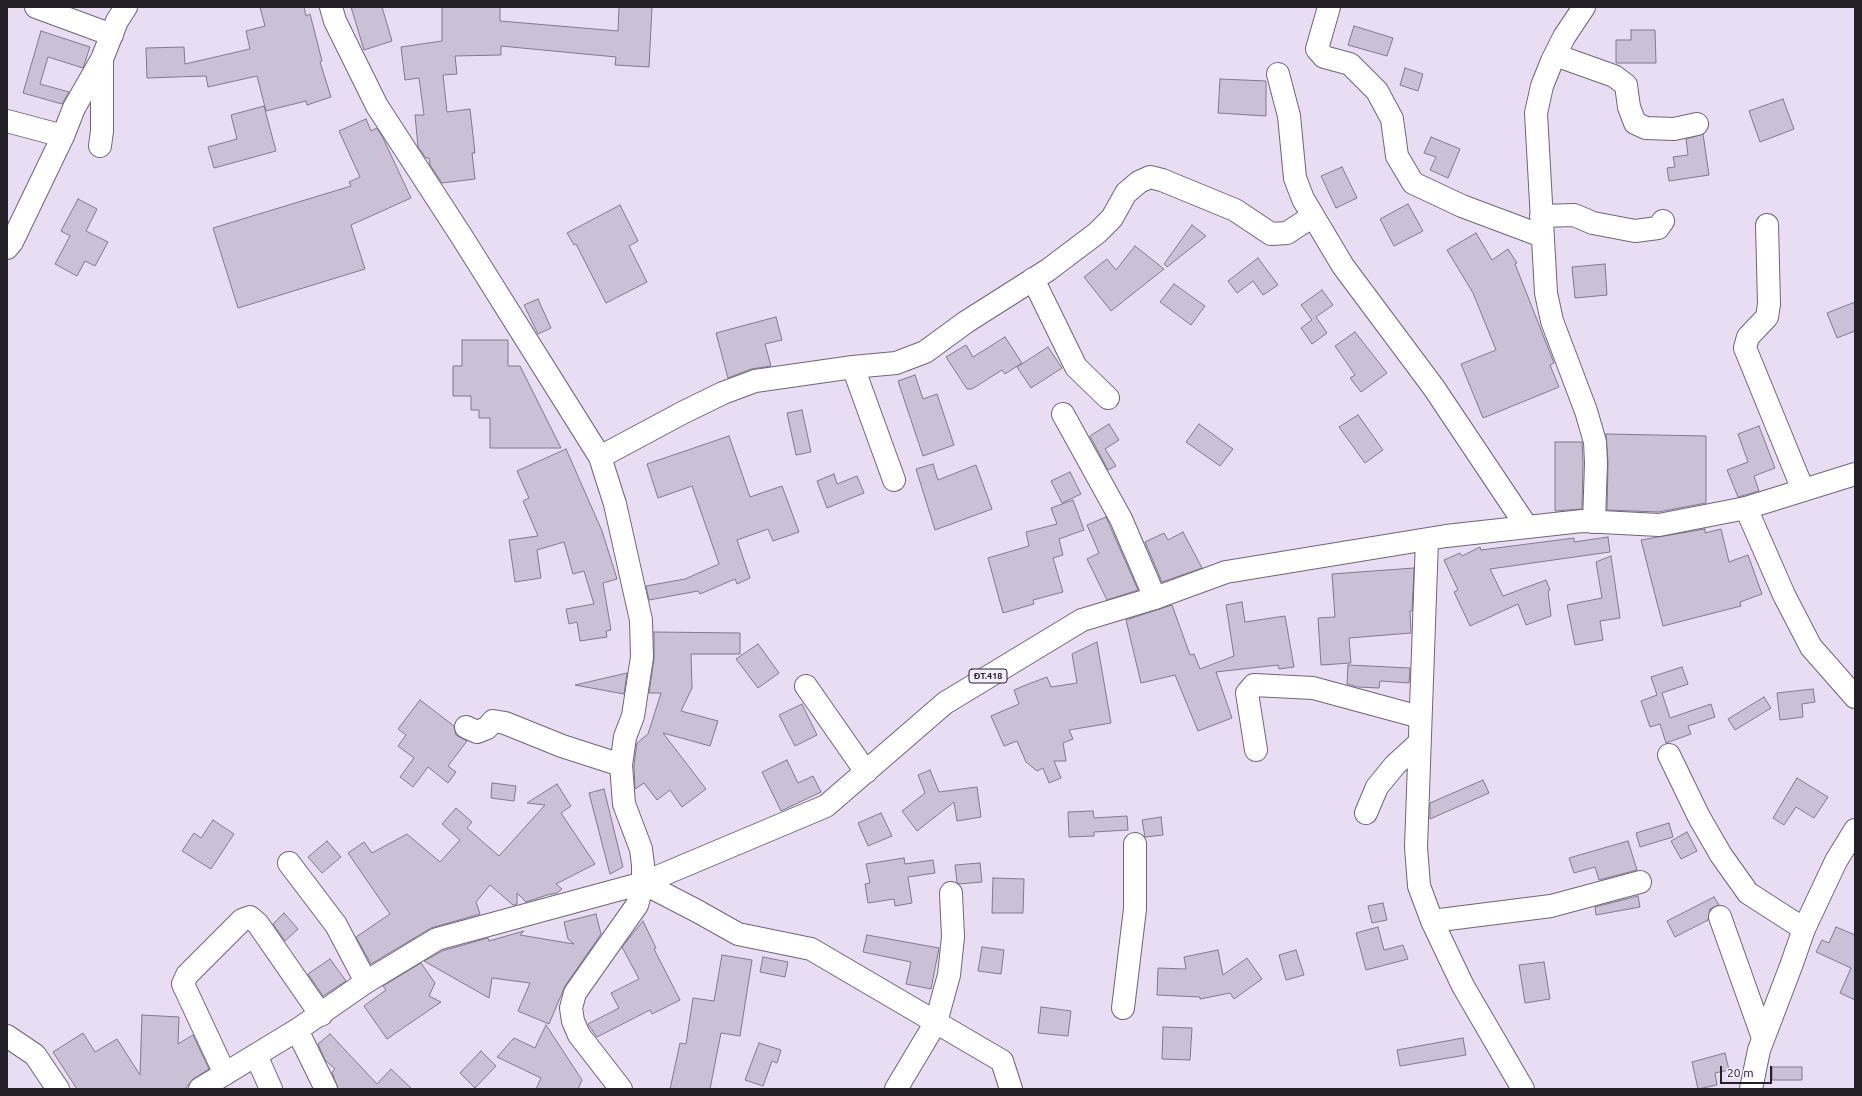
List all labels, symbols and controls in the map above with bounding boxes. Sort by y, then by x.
road number: ĐT.418 [969,669,1007,683]
scale bar [1722,1058,1774,1084]
text: 20 m [1727,1066,1754,1079]

